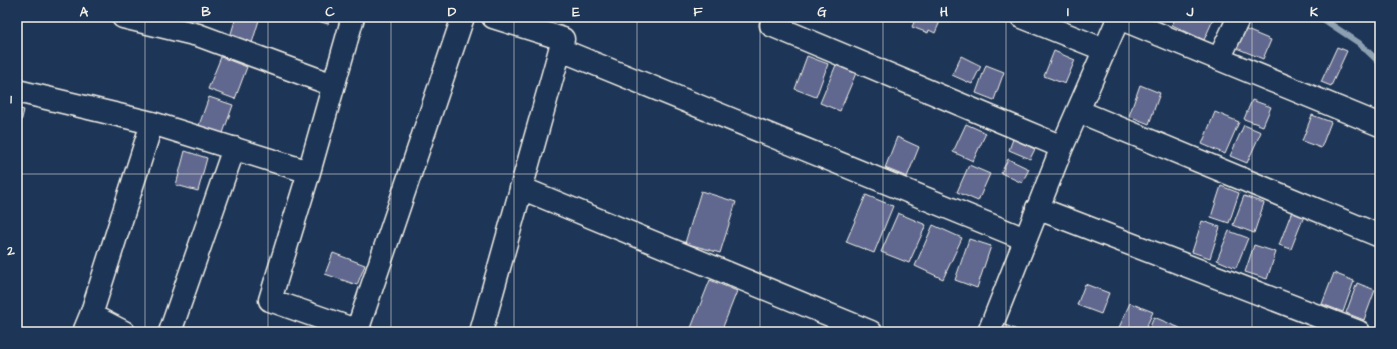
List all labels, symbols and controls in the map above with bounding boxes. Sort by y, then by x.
text: A [80,3,89,21]
text: B [201,3,211,21]
text: C [325,3,335,21]
text: D [448,3,457,21]
text: E [572,3,580,21]
text: F [693,3,703,21]
text: G [817,3,827,21]
text: H [940,3,948,21]
text: I [1067,3,1069,21]
text: J [1186,3,1194,21]
text: K [1310,3,1318,21]
text: 1 [10,90,12,108]
text: 2 [6,242,15,260]

